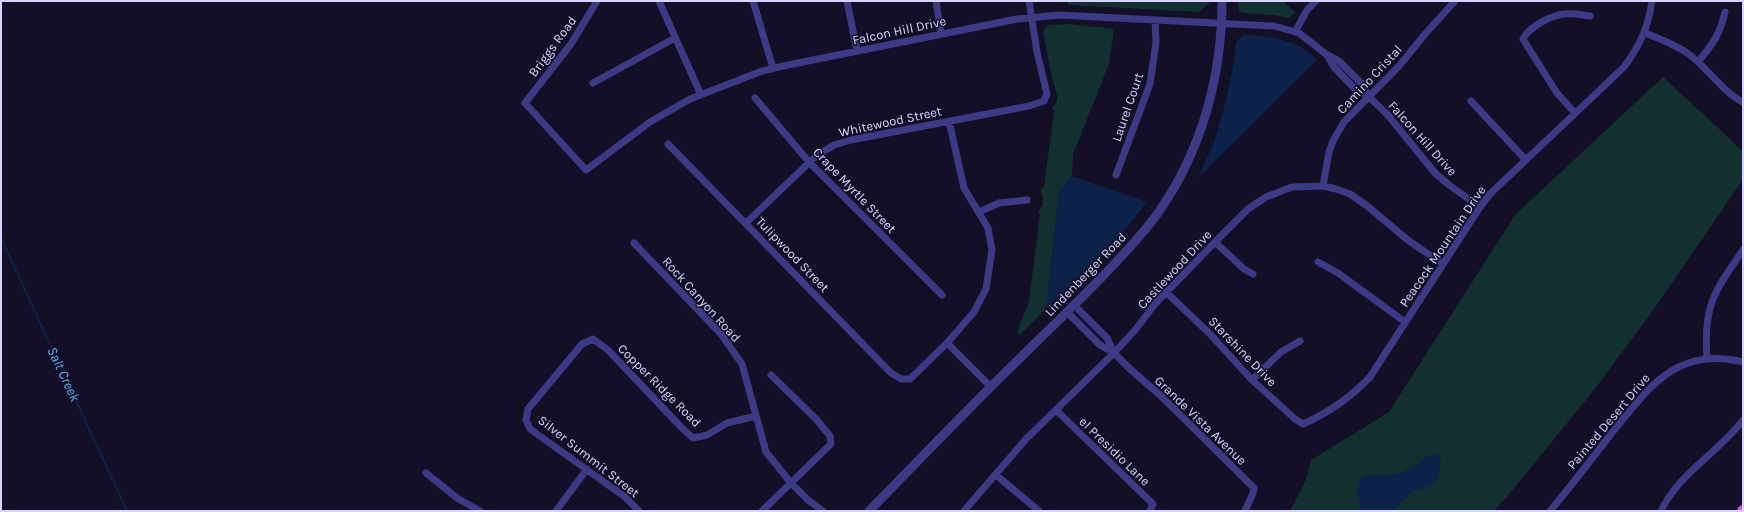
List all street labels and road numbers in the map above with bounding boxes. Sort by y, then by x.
street label: Briggs Road [525,13,579,79]
street label: Falcon Hill Drive [851,13,948,48]
street label: Camino Cristal [1334,42,1405,117]
street label: Laurel Court [1109,71,1146,144]
street label: Falcon Hill Drive [1385,98,1460,179]
street label: Whitewood Street [837,103,943,140]
street label: Crape Myrtle Street [810,145,899,236]
street label: Peacock Mountain Drive [1396,183,1489,310]
street label: Tulipwood Street [753,214,832,295]
street label: Castlewood Drive [1134,227,1215,312]
street label: Lindenberger Road [1042,229,1129,319]
street label: Rock Canyon Road [660,254,744,345]
street label: Starshine Drive [1206,313,1280,390]
street label: Copper Ridge Road [615,341,704,430]
street label: Painted Desert Drive [1564,370,1653,472]
street label: Grande Vista Avenue [1152,373,1250,468]
street label: Silver Summit Street [535,412,642,501]
street label: el Presidio Lane [1076,414,1153,489]

